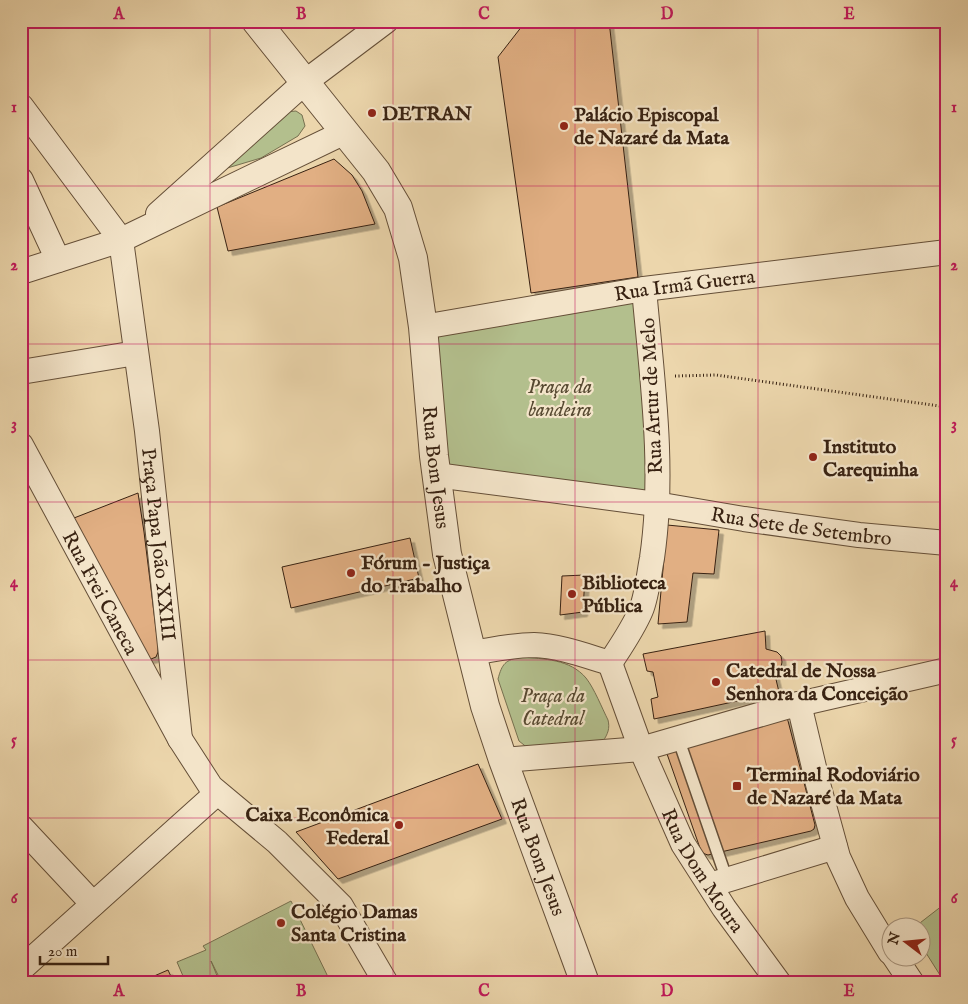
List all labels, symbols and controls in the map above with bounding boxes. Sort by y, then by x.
text: A [113,5,126,25]
text: B [296,5,307,25]
text: C [478,5,490,25]
text: D [661,5,674,25]
text: E [843,5,855,25]
text: 1 [11,98,17,118]
text: 1 [951,98,957,118]
place label: DETRAN [382,102,473,127]
place label: Palácio Episcopal de Nazaré da Mata [574,103,729,151]
marker: DETRAN [366,107,378,119]
marker: Palácio Episcopal de Nazaré da Mata [558,120,570,132]
text: 2 [10,256,18,276]
text: 2 [950,256,958,276]
street label: Rua Irmã Guerra [612,265,757,308]
street label: Rua Artur de Melo [636,317,669,475]
park label: Praça da bandeira [528,375,592,423]
street label: Rua Bom Jesus [416,405,455,531]
text: 3 [11,415,17,435]
text: 3 [951,415,957,435]
place label: Instituto Carequinha [823,435,918,483]
street label: Praça Papa João XXIII [135,447,180,643]
marker: Instituto Carequinha [807,451,819,463]
street label: Rua Sete de Setembro [709,503,893,552]
street label: Rua Frei Caneca [56,527,143,660]
place label: Fórum - Justiça do Trabalho [361,551,490,599]
marker: Fórum - Justiça do Trabalho [345,567,357,579]
place label: Biblioteca Pública [582,571,666,619]
text: 4 [10,573,19,593]
text: 4 [950,573,959,593]
marker: Biblioteca Pública [566,588,578,600]
place label: Catedral de Nossa Senhora da Conceição [726,659,908,707]
marker: Catedral de Nossa Senhora da Conceição [710,676,722,688]
park label: Praça da Catedral [521,684,586,732]
text: 5 [11,731,17,751]
text: 5 [951,731,957,751]
place label: Terminal Rodoviário de Nazaré da Mata [746,763,920,811]
marker: Terminal Rodoviário de Nazaré da Mata [731,780,743,792]
street label: Rua Bom Jesus [504,795,570,920]
place label: Caixa Econômica Federal [245,803,390,851]
street label: Rua Dom Moura [655,805,749,938]
marker: Caixa Econômica Federal [393,819,405,831]
text: 6 [11,889,19,909]
text: 6 [951,889,959,909]
place label: Colégio Damas Santa Cristina [291,900,418,948]
north arrow [880,916,930,966]
marker: Colégio Damas Santa Cristina [275,917,287,929]
text: N [884,930,905,948]
scale bar [40,934,108,966]
text: 20 m [48,942,78,961]
text: A [113,982,126,1002]
text: B [296,982,307,1002]
text: C [478,982,490,1002]
text: D [661,982,674,1002]
text: E [843,982,855,1002]

